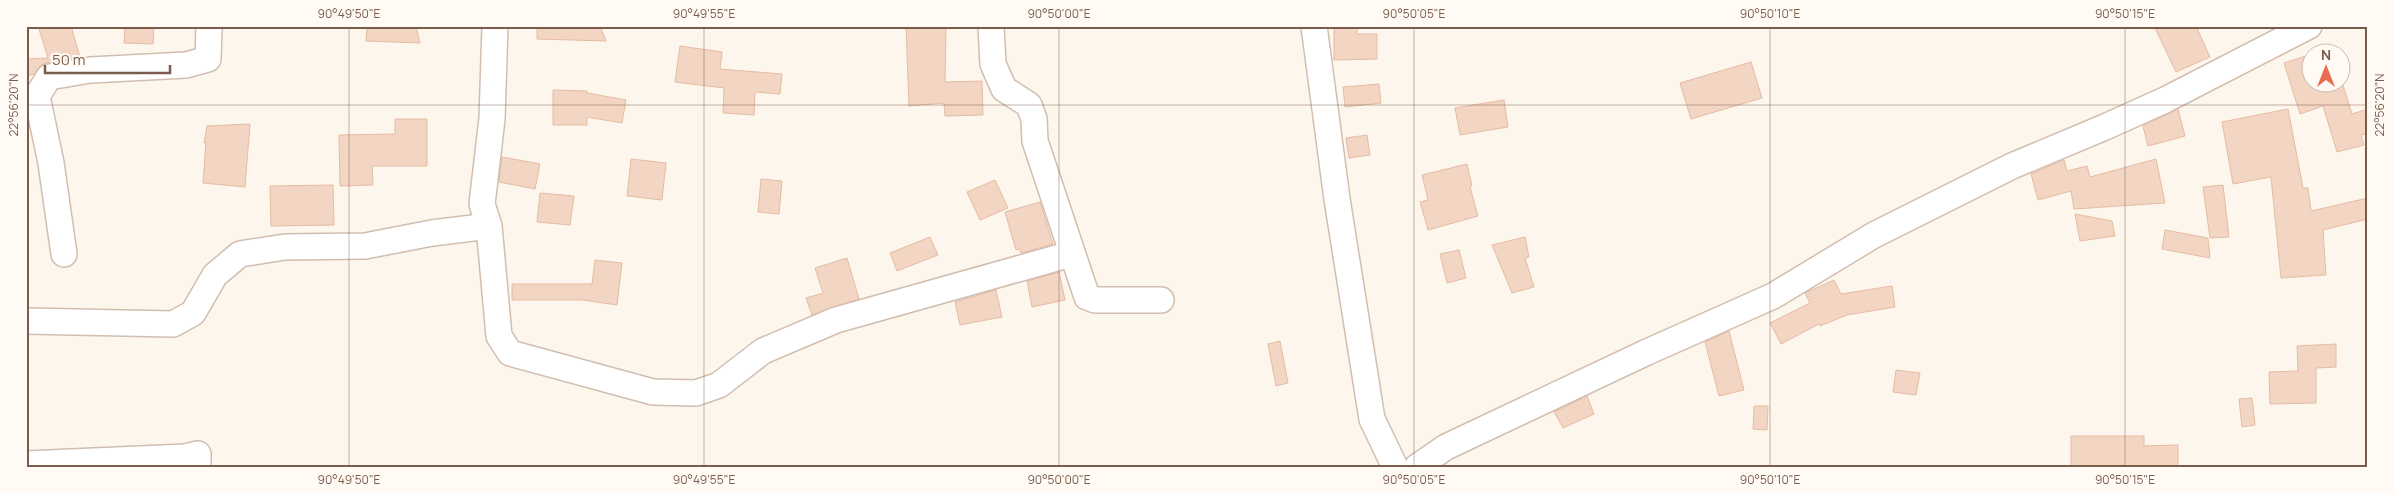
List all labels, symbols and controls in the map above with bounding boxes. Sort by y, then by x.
text: 90°49'50"E [318,5,381,22]
text: 90°49'55"E [673,5,735,22]
text: 90°50'00"E [1027,5,1091,22]
text: 90°50'05"E [1383,5,1446,22]
text: 90°50'10"E [1740,5,1800,22]
text: 90°50'15"E [2095,5,2155,22]
scale bar [45,42,170,74]
north arrow [2302,42,2352,92]
text: N [2321,45,2331,64]
text: 50 m [52,49,86,70]
text: 22°56'20"N [5,73,22,137]
text: 22°56'20"N [2371,73,2388,137]
text: 90°49'50"E [318,471,381,488]
text: 90°49'55"E [673,471,735,488]
text: 90°50'00"E [1027,471,1091,488]
text: 90°50'05"E [1383,471,1446,488]
text: 90°50'10"E [1740,471,1800,488]
text: 90°50'15"E [2095,471,2155,488]

